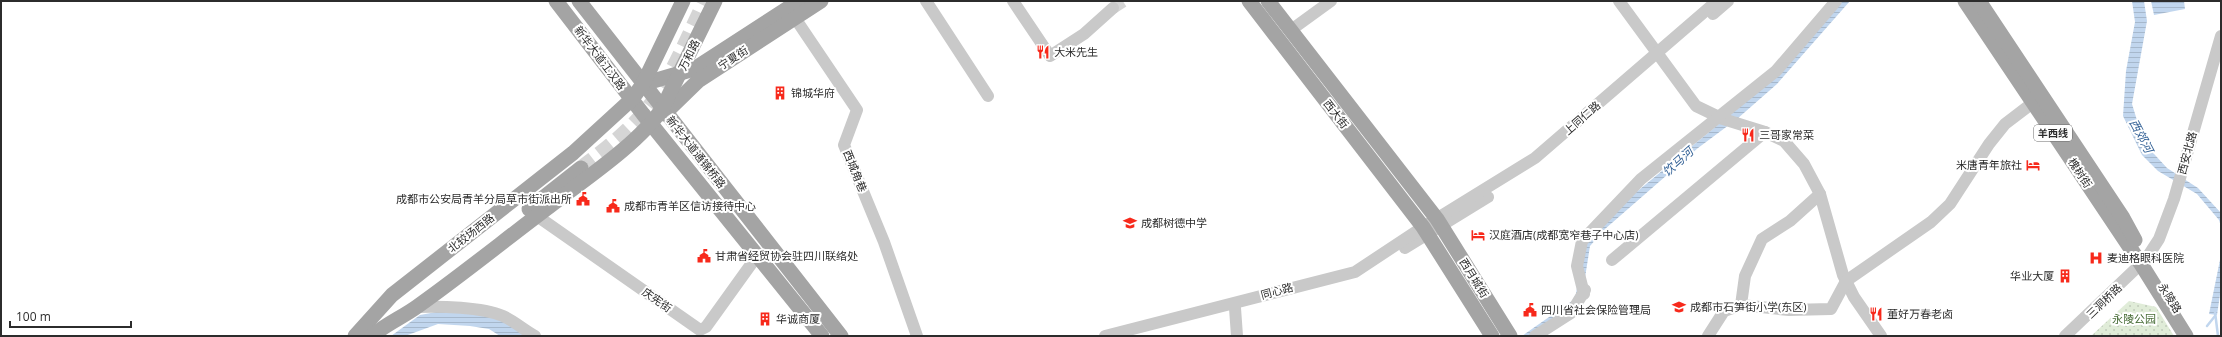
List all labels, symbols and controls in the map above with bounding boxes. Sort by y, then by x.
street label: 新华大道江汉路 [571,22,630,93]
street label: 万和路 [675,37,703,73]
street label: 宁夏街 [715,42,751,73]
restaurant icon: 大米先生 [1035,44,1051,60]
place label: 大米先生 [1054,44,1098,59]
building icon: 锦城华府 [772,85,788,101]
place label: 锦城华府 [791,85,835,100]
street label: 西大街 [1320,96,1352,131]
street label: 上同仁路 [1560,98,1603,138]
street label: 新华大道通锦桥路 [663,112,729,191]
water label: 西郊河 [2125,116,2158,157]
road number: 羊西线 [2034,125,2072,141]
restaurant icon: 三哥家常菜 [1740,127,1756,143]
place label: 三哥家常菜 [1759,127,1814,142]
street label: 西安北路 [2174,130,2199,176]
water label: 饮马河 [1659,142,1698,180]
street label: 西城角巷 [840,148,871,194]
street label: 槐树街 [2065,155,2096,191]
place label: 米唐青年旅社 [1956,157,2022,172]
hotel icon: 米唐青年旅社 [2025,157,2041,173]
place label: 成都市公安局青羊分局草市街派出所 [396,191,572,206]
public building icon: 成都市公安局青羊分局草市街派出所 [575,191,591,207]
public building icon: 成都市青羊区信访接待中心 [605,198,621,214]
place label: 成都市青羊区信访接待中心 [624,198,756,213]
street label: 北较场西路 [444,210,497,255]
school or university icon: 成都树德中学 [1122,215,1138,231]
place label: 成都树德中学 [1141,215,1207,230]
hotel icon: 汉庭酒店(成都宽窄巷子中心店) [1470,227,1486,243]
place label: 汉庭酒店(成都宽窄巷子中心店) [1489,227,1639,242]
public building icon: 甘肃省经贸协会驻四川联络处 [696,248,712,264]
place label: 甘肃省经贸协会驻四川联络处 [715,248,858,263]
hospital icon: 麦迪格眼科医院 [2088,250,2104,266]
place label: 麦迪格眼科医院 [2107,250,2184,265]
street label: 西月城街 [1456,255,1492,300]
place label: 华业大厦 [2010,268,2054,283]
building icon: 华业大厦 [2057,268,2073,284]
street label: 同心路 [1259,279,1295,302]
street label: 三洞桥路 [2083,280,2125,321]
street label: 永陵路 [2155,280,2186,316]
street label: 庆宪街 [639,284,675,315]
school or university icon: 成都市石笋街小学(东区) [1671,299,1687,315]
place label: 成都市石笋街小学(东区) [1690,299,1807,314]
public building icon: 四川省社会保险管理局 [1522,302,1538,318]
place label: 四川省社会保险管理局 [1541,302,1651,317]
scale bar [10,303,131,329]
restaurant icon: 董好万春老卤 [1868,306,1884,322]
place label: 董好万春老卤 [1887,306,1953,321]
text: 100 m [16,308,51,325]
building icon: 华诚商厦 [757,311,773,327]
place label: 华诚商厦 [776,311,820,326]
park label: 永陵公园 [2112,311,2156,326]

